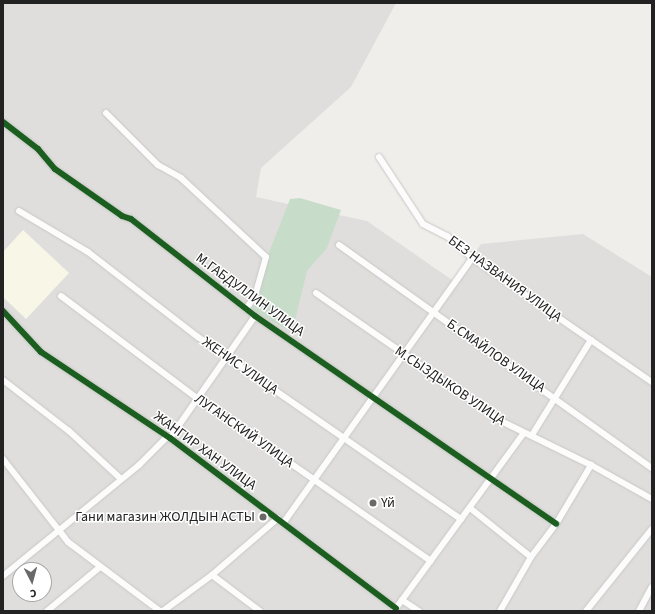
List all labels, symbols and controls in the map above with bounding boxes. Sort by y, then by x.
street label: БЕЗ НАЗВАНИЯ УЛИЦА [445,232,565,326]
street label: М.ГАБДУЛЛИН УЛИЦА [192,250,308,340]
street label: Б.СМАЙЛОВ УЛИЦА [443,316,549,396]
street label: ЖЕНИС УЛИЦА [199,334,281,398]
street label: М.СЫЗДЫКОВ УЛИЦА [392,343,508,429]
street label: ЛУГАНСКИЙ УЛИЦА [191,391,297,471]
street label: ЖАНГИР ХАН УЛИЦА [150,408,260,494]
place label: Үй [381,495,395,511]
marker: Үй [368,498,378,508]
place label: Гани магазин ЖОЛДЫН АСТЫ [75,509,255,525]
marker: Гани магазин ЖОЛДЫН АСТЫ [258,512,268,522]
north arrow [12,562,52,602]
text: С [29,586,37,601]

